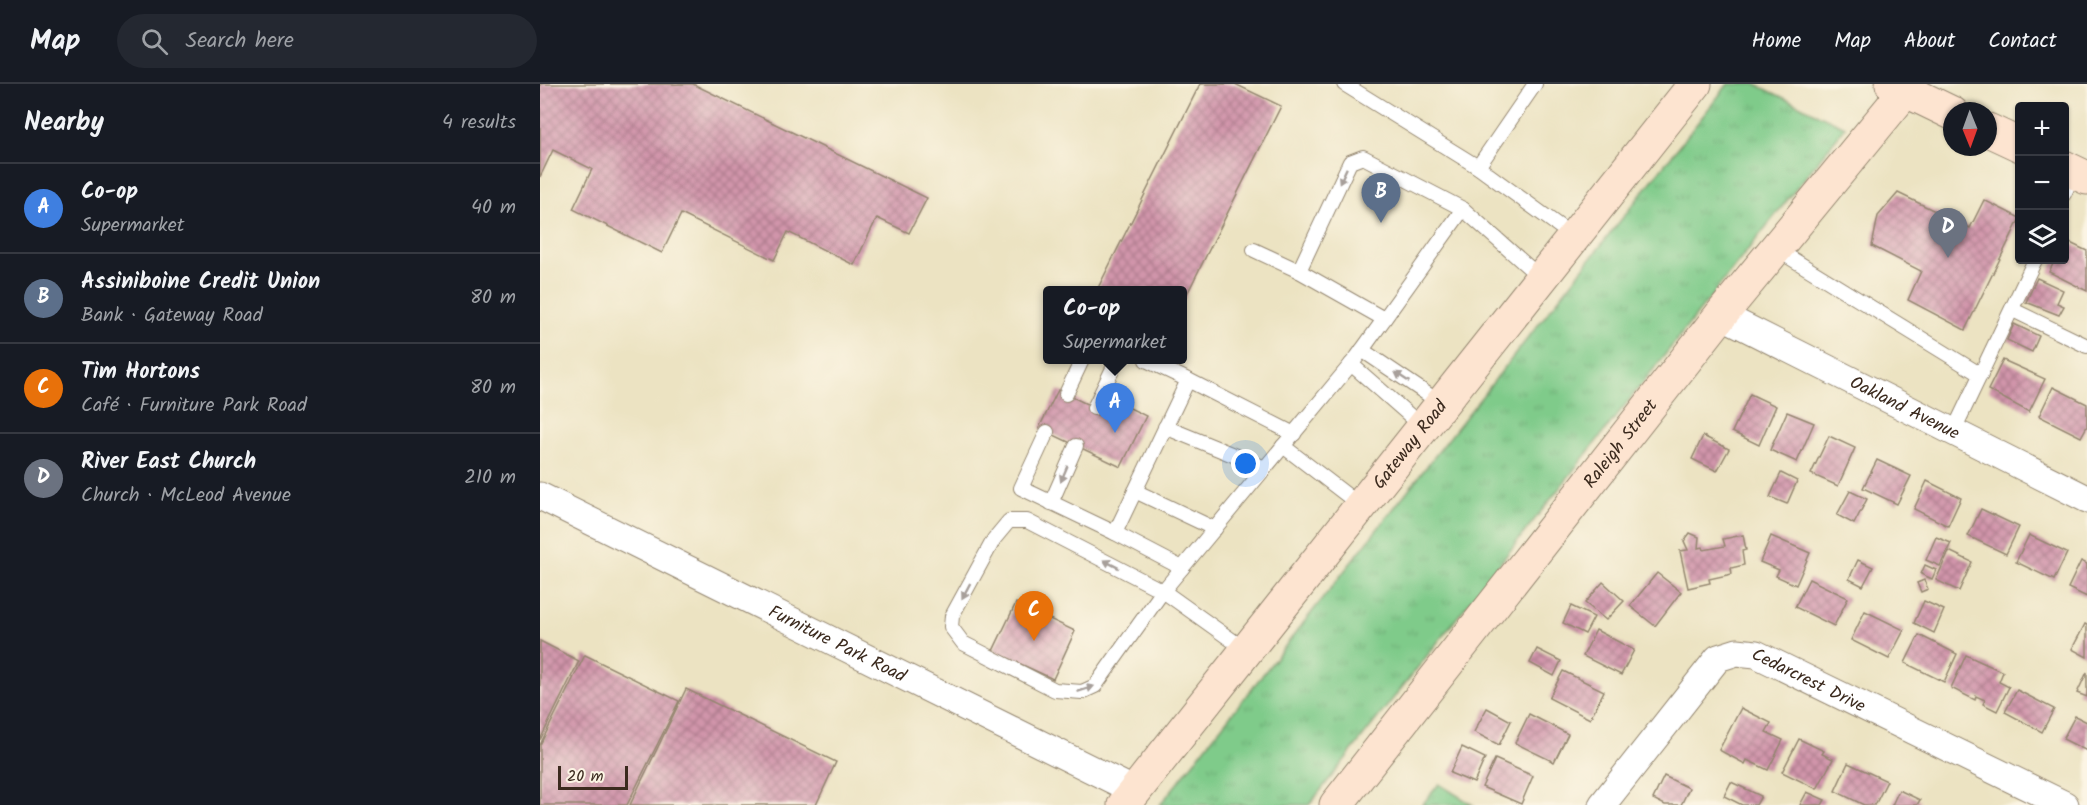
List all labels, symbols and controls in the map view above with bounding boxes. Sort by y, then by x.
search box [117,14,537,68]
text: Map [30,19,81,64]
text: Search here [186,24,294,59]
icon: search [138,25,171,58]
text: Home [1752,25,1801,58]
text: Map [1834,25,1871,58]
text: About [1904,25,1955,58]
text: Contact [1988,25,2057,58]
text: Nearby [24,102,104,144]
north arrow [1943,102,1997,156]
map controls [2015,102,2069,264]
button: + [2015,102,2069,156]
text: 4 results [442,107,516,139]
button: − [2015,156,2069,210]
one-way arrow [1339,167,1348,184]
pin: B [1362,174,1400,223]
text: Co-op [81,175,138,210]
text: A [37,192,50,224]
text: 40 m [471,192,516,224]
pin: D [1928,208,1968,258]
text: Supermarket [81,210,184,242]
button: layers [2015,210,2069,264]
text: Assiniboine Credit Union [81,265,320,300]
text: B [37,282,50,314]
text: 80 m [470,282,516,314]
popup [1043,286,1187,364]
text: Co-op [1063,292,1120,327]
text: Bank · Gateway Road [81,300,263,332]
text: Supermarket [1063,327,1167,359]
text: Tim Hortons [81,355,200,390]
street label: Oakland Avenue [1844,369,1964,449]
one-way arrow [1395,371,1411,383]
text: C [37,372,50,404]
text: 80 m [470,372,516,404]
pin: A [1096,384,1134,433]
text: Café · Furniture Park Road [81,390,307,422]
street label: Raleigh Street [1577,392,1666,495]
street label: Gateway Road [1366,394,1456,496]
text: River East Church [81,445,256,480]
your location [1231,449,1260,478]
text: D [37,462,50,494]
text: 210 m [464,462,516,494]
one-way arrow [1059,466,1068,483]
text: Church · McLeod Avenue [81,480,291,512]
one-way arrow [1102,559,1119,569]
one-way arrow [961,582,971,599]
pin: C [1014,592,1054,641]
street label: Furniture Park Road [763,598,912,692]
street label: Cedarcrest Drive [1746,641,1870,721]
one-way arrow [1077,683,1095,693]
scale bar [558,763,628,790]
text: 20 m [567,764,603,789]

